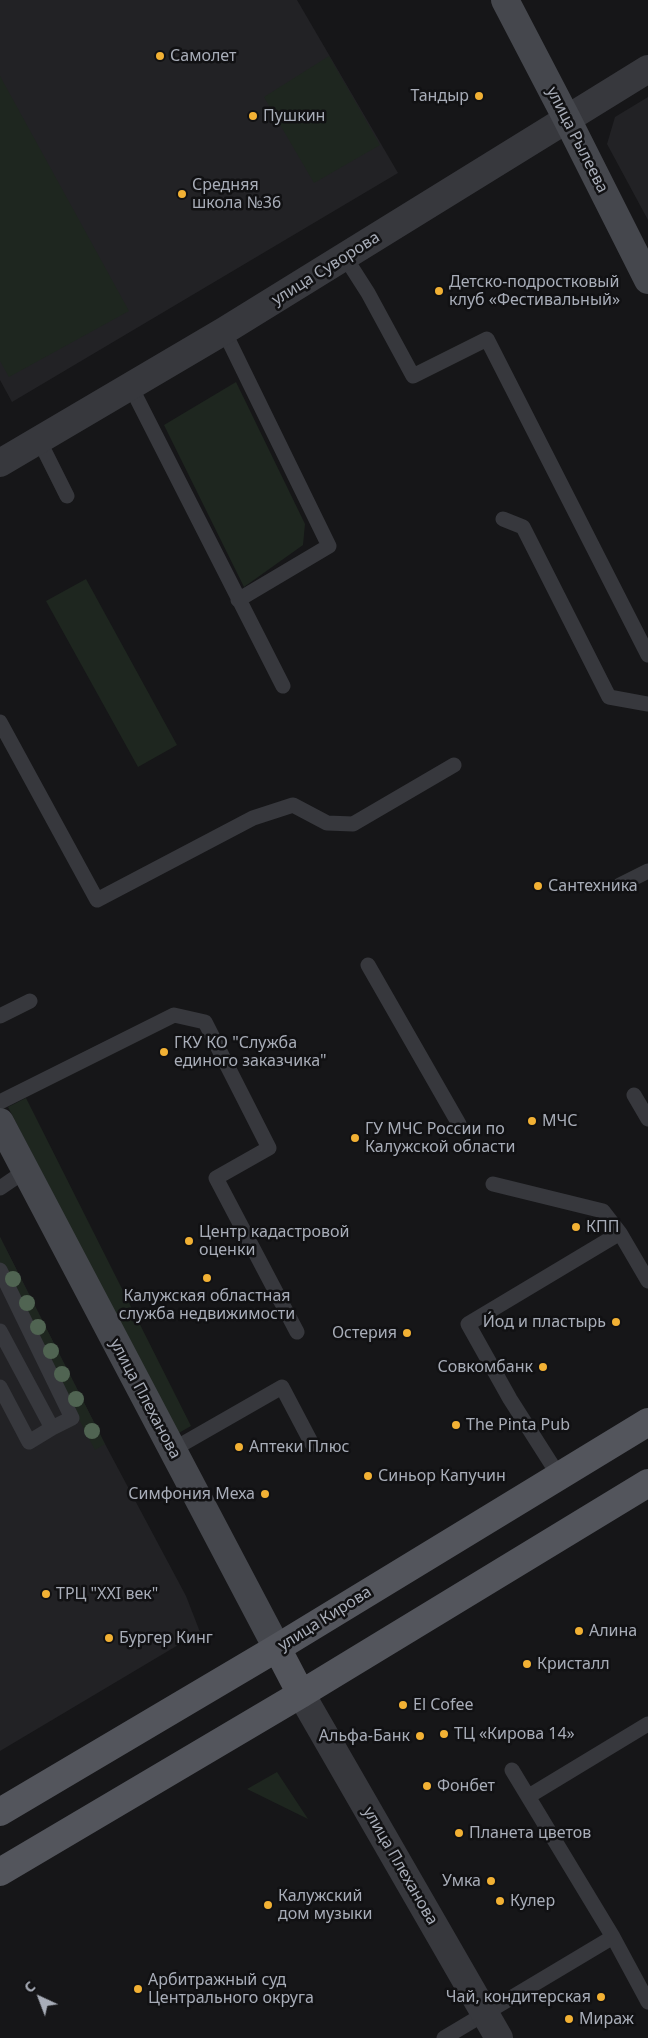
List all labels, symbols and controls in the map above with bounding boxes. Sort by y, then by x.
place label: Самолет [170,46,236,66]
marker: Самолет [154,50,166,62]
street label: улица Рылеева [542,84,612,196]
place label: Тандыр [410,86,469,106]
marker: Тандыр [473,90,485,102]
place label: Пушкин [263,106,325,126]
marker: Пушкин [247,110,259,122]
place label: Средняя школа №36 [192,175,281,213]
marker: Средняя школа №36 [176,188,188,200]
street label: улица Суворова [269,228,383,310]
place label: Детско-подростковый клуб «Фестивальный» [449,272,620,310]
marker: Детско-подростковый клуб «Фестивальный» [433,285,445,297]
place label: Сантехника [548,876,638,896]
marker: Сантехника [532,880,544,892]
place label: ГКУ КО "Служба единого заказчика" [174,1033,327,1071]
marker: ГКУ КО "Служба единого заказчика" [158,1046,170,1058]
place label: МЧС [542,1111,578,1131]
marker: МЧС [526,1115,538,1127]
place label: ГУ МЧС России по Калужской области [365,1119,515,1157]
marker: ГУ МЧС России по Калужской области [349,1132,361,1144]
place label: КПП [586,1217,619,1237]
marker: КПП [570,1221,582,1233]
place label: Центр кадастровой оценки [199,1222,350,1260]
marker: Центр кадастровой оценки [183,1235,195,1247]
marker: Калужская областная служба недвижимости [201,1272,213,1284]
place label: Калужская областная служба недвижимости [119,1286,295,1324]
place label: И́од и пластырь [483,1312,606,1332]
marker: И́од и пластырь [610,1316,622,1328]
place label: Остерия [332,1323,397,1343]
marker: Остерия [401,1327,413,1339]
street label: улица Плеханова [105,1336,185,1462]
place label: Совкомбанк [437,1357,533,1377]
marker: Совкомбанк [537,1361,549,1373]
place label: The Pinta Pub [466,1415,570,1435]
marker: The Pinta Pub [450,1419,462,1431]
place label: Аптеки Плюс [249,1437,349,1457]
marker: Аптеки Плюс [233,1441,245,1453]
place label: Синьор Капучин [378,1466,506,1486]
marker: Синьор Капучин [362,1470,374,1482]
place label: Симфония Меха [128,1484,255,1504]
marker: Симфония Меха [259,1488,271,1500]
street label: улица Кирова [275,1583,375,1655]
place label: ТРЦ "XXI век" [56,1584,158,1604]
marker: ТРЦ "XXI век" [40,1588,52,1600]
place label: Алина [589,1621,637,1641]
marker: Алина [573,1625,585,1637]
place label: Бургер Кинг [119,1628,213,1648]
marker: Бургер Кинг [103,1632,115,1644]
place label: Кристалл [537,1654,610,1674]
marker: Кристалл [521,1658,533,1670]
place label: El Cofee [413,1695,474,1715]
marker: El Cofee [397,1699,409,1711]
place label: ТЦ «Кирова 14» [454,1724,575,1744]
place label: Альфа-Банк [319,1726,410,1746]
marker: ТЦ «Кирова 14» [438,1728,450,1740]
marker: Альфа-Банк [414,1730,426,1742]
place label: Фонбет [437,1776,495,1796]
marker: Фонбет [421,1780,433,1792]
street label: улица Плеханова [358,1804,442,1928]
place label: Планета цветов [469,1823,591,1843]
marker: Планета цветов [453,1827,465,1839]
place label: Умка [442,1871,481,1891]
marker: Умка [485,1875,497,1887]
place label: Калужский дом музыки [278,1886,372,1924]
place label: Кулер [510,1891,555,1911]
marker: Кулер [494,1895,506,1907]
marker: Калужский дом музыки [262,1899,274,1911]
place label: Арбитражный суд Центрального округа [148,1970,314,2008]
north arrow [15,1973,65,2023]
text: С [20,1977,39,1997]
marker: Арбитражный суд Центрального округа [132,1983,144,1995]
place label: Чай, кондитерская [446,1987,591,2007]
marker: Чай, кондитерская [595,1991,607,2003]
place label: Мираж [579,2009,634,2029]
marker: Мираж [563,2013,575,2025]

